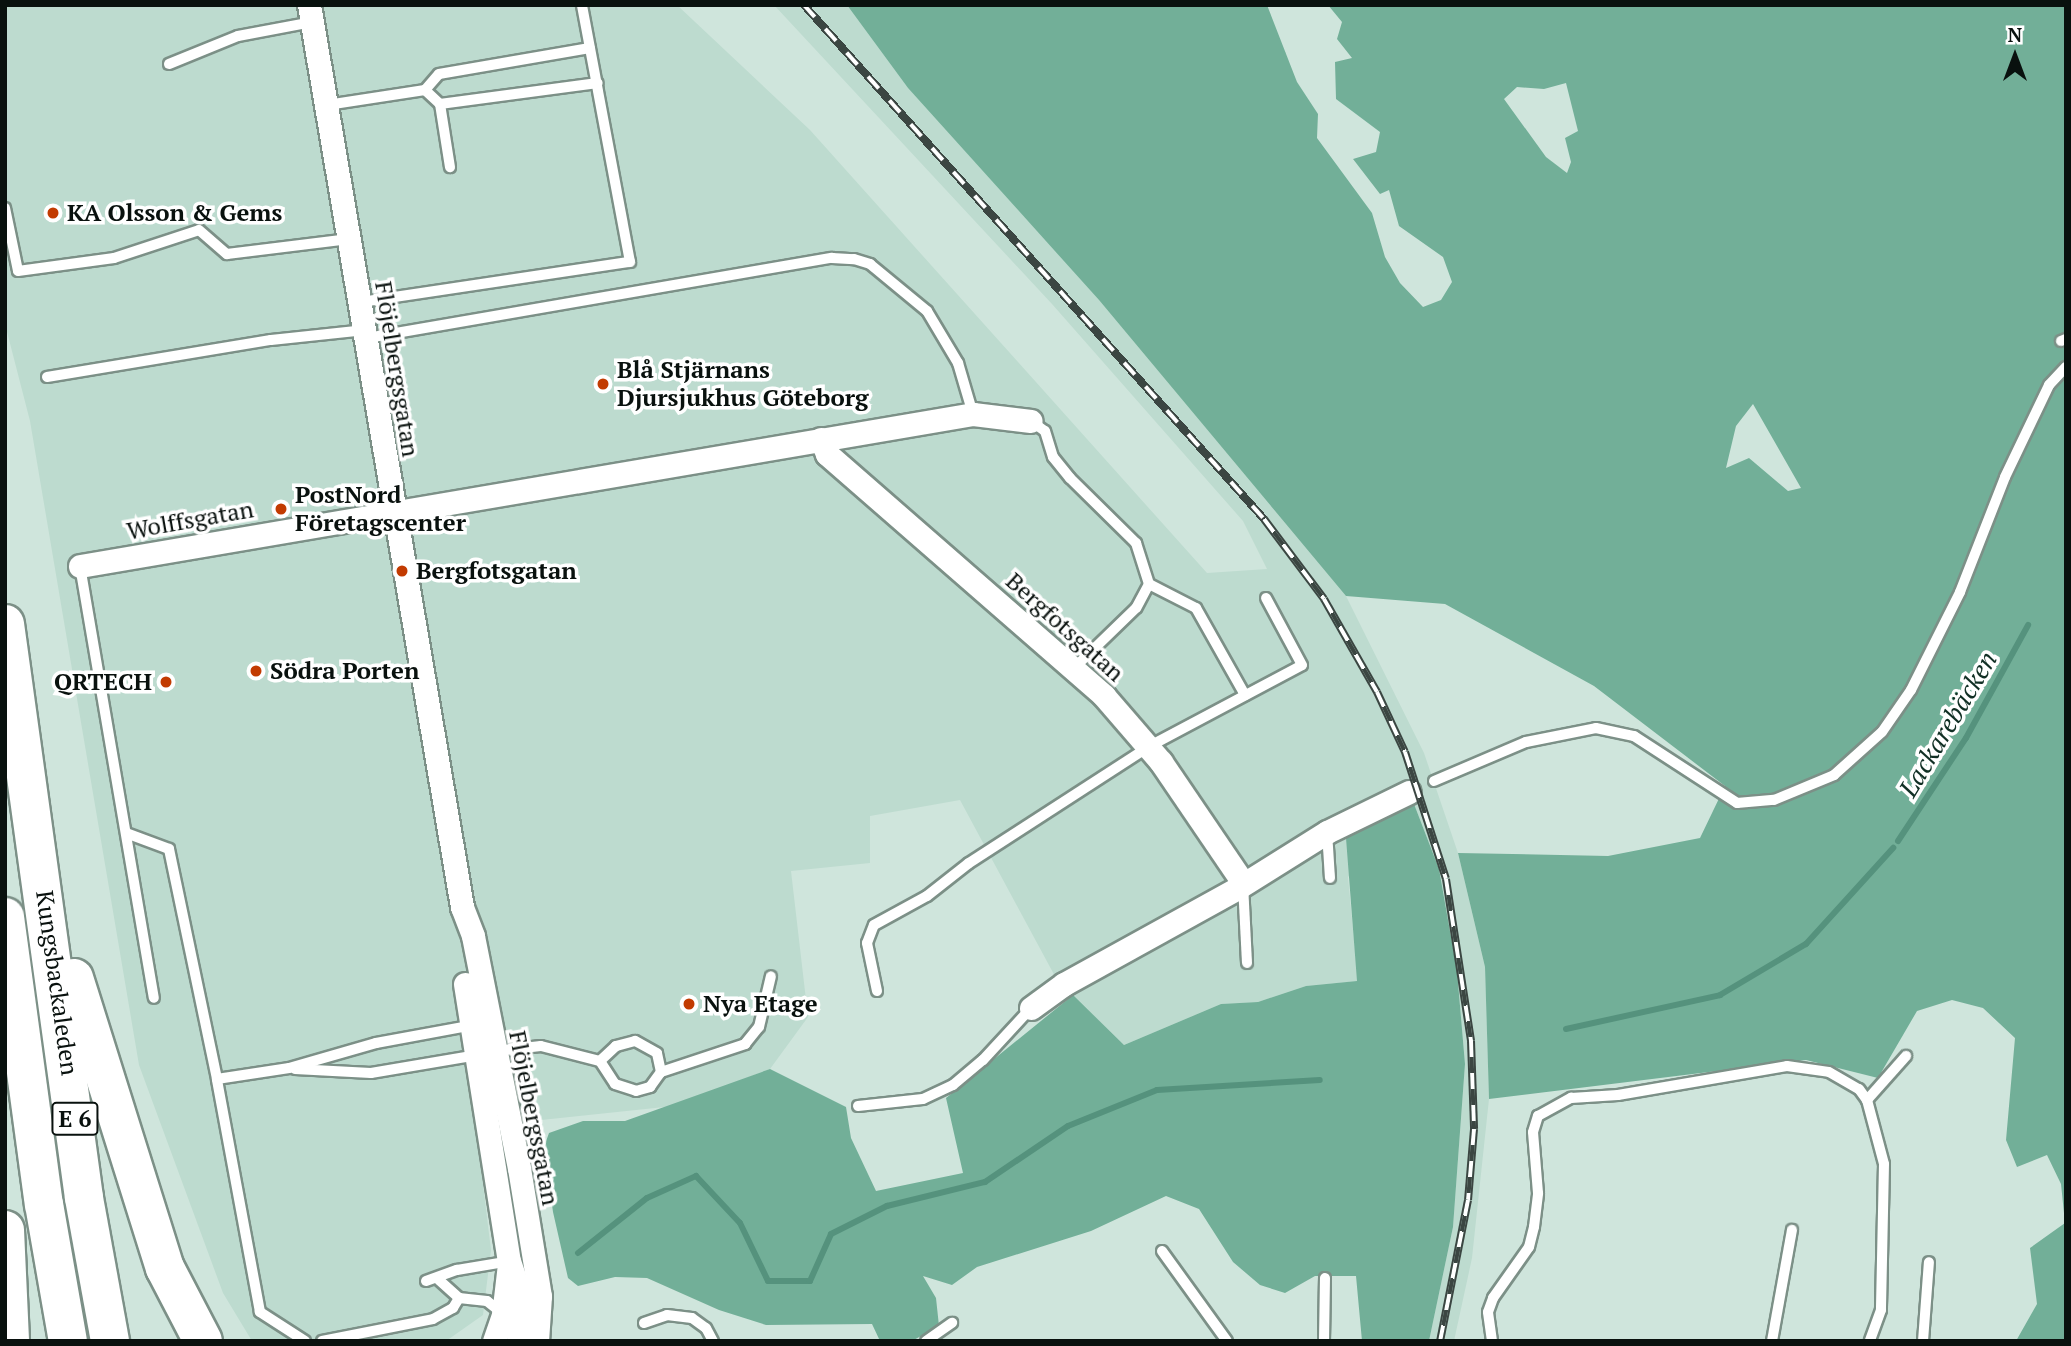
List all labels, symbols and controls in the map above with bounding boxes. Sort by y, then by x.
north arrow [1980,21,2050,91]
text: N [2008,22,2022,47]
place label: KA Olsson & Gems [67,199,283,227]
marker: KA Olsson & Gems [45,205,61,221]
street label: Flöjelbergsgatan [369,279,425,459]
place label: Blå Stjärnans Djursjukhus Göteborg [617,356,869,412]
marker: Blå Stjärnans Djursjukhus Göteborg [595,376,611,392]
place label: PostNord Företagscenter [295,481,466,537]
street label: Wolffsgatan [124,495,256,545]
marker: PostNord Företagscenter [273,501,289,517]
place label: Bergfotsgatan [416,557,577,585]
marker: Bergfotsgatan [394,563,410,579]
street label: Bergfotsgatan [1000,567,1130,687]
water label: Lackarebäcken [1892,646,2004,802]
place label: Södra Porten [270,657,419,685]
marker: Södra Porten [248,663,264,679]
place label: QRTECH [54,668,152,696]
marker: QRTECH [158,674,174,690]
street label: Kungsbackaleden [30,889,84,1077]
place label: Nya Etage [703,990,818,1018]
marker: Nya Etage [681,996,697,1012]
street label: Flöjelbergsgatan [503,1028,565,1208]
road number: E 6 [50,1100,100,1138]

